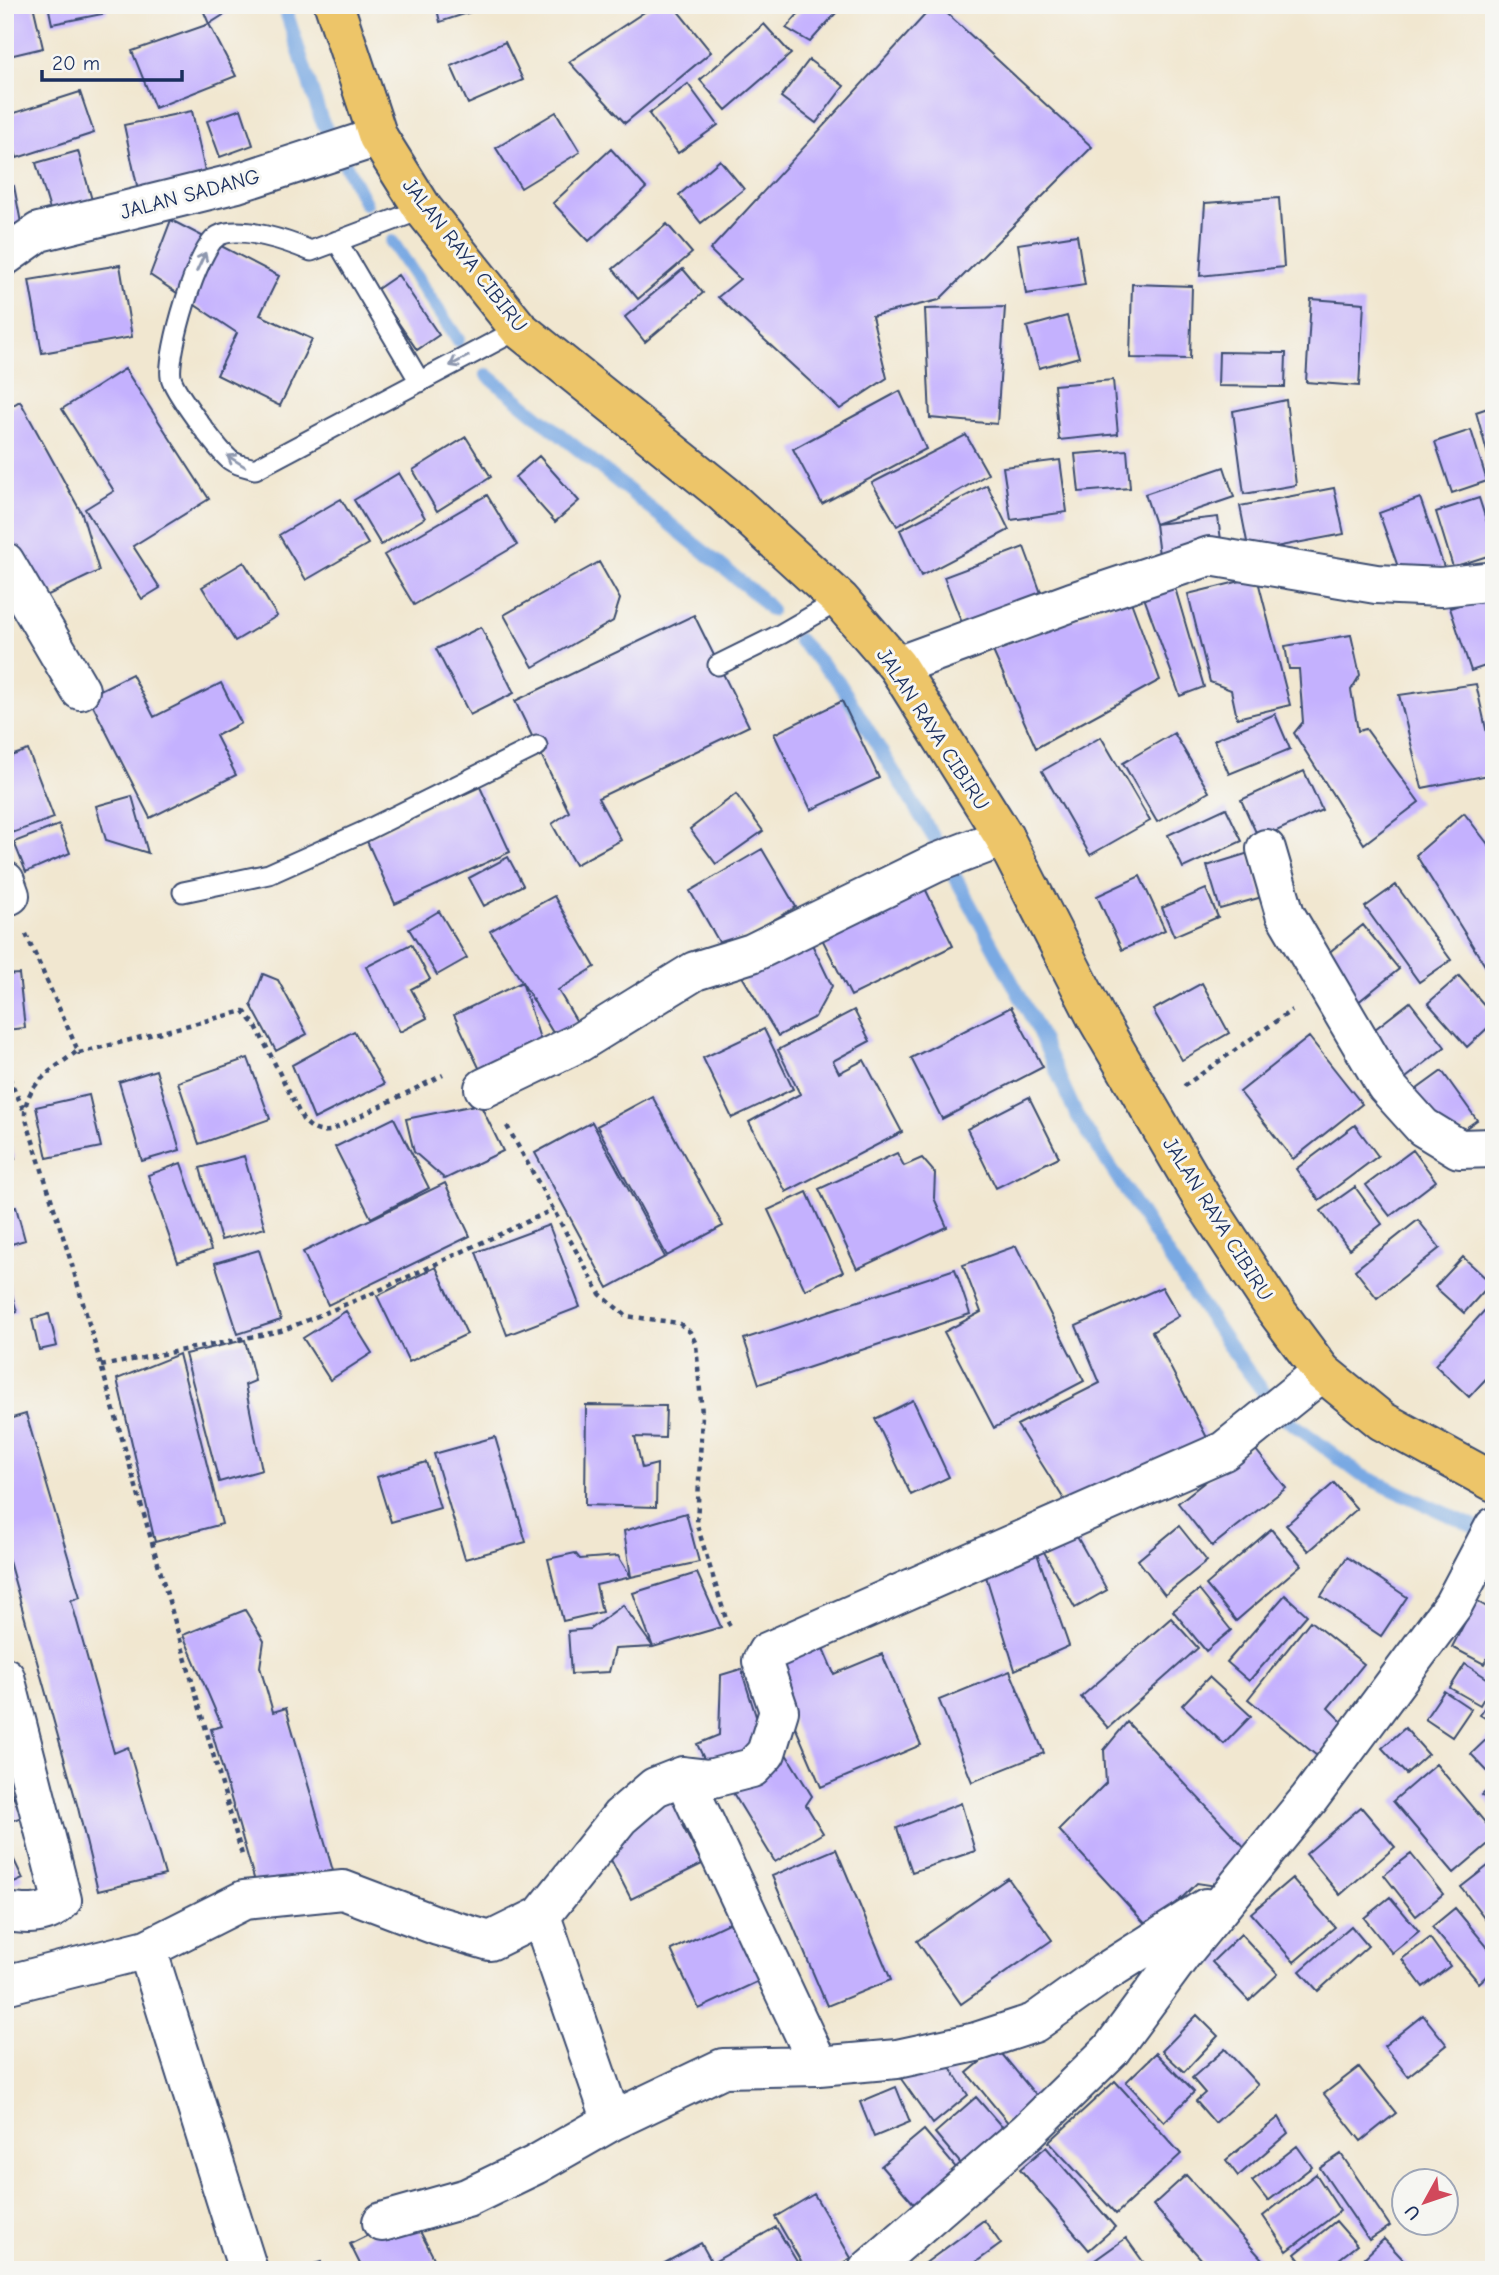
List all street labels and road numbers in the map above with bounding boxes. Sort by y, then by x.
street label: JALAN SADANG [118,164,262,224]
street label: JALAN RAYA CIBIRU [398,174,532,336]
street label: JALAN RAYA CIBIRU [872,644,994,814]
street label: JALAN RAYA CIBIRU [1158,1133,1278,1305]

